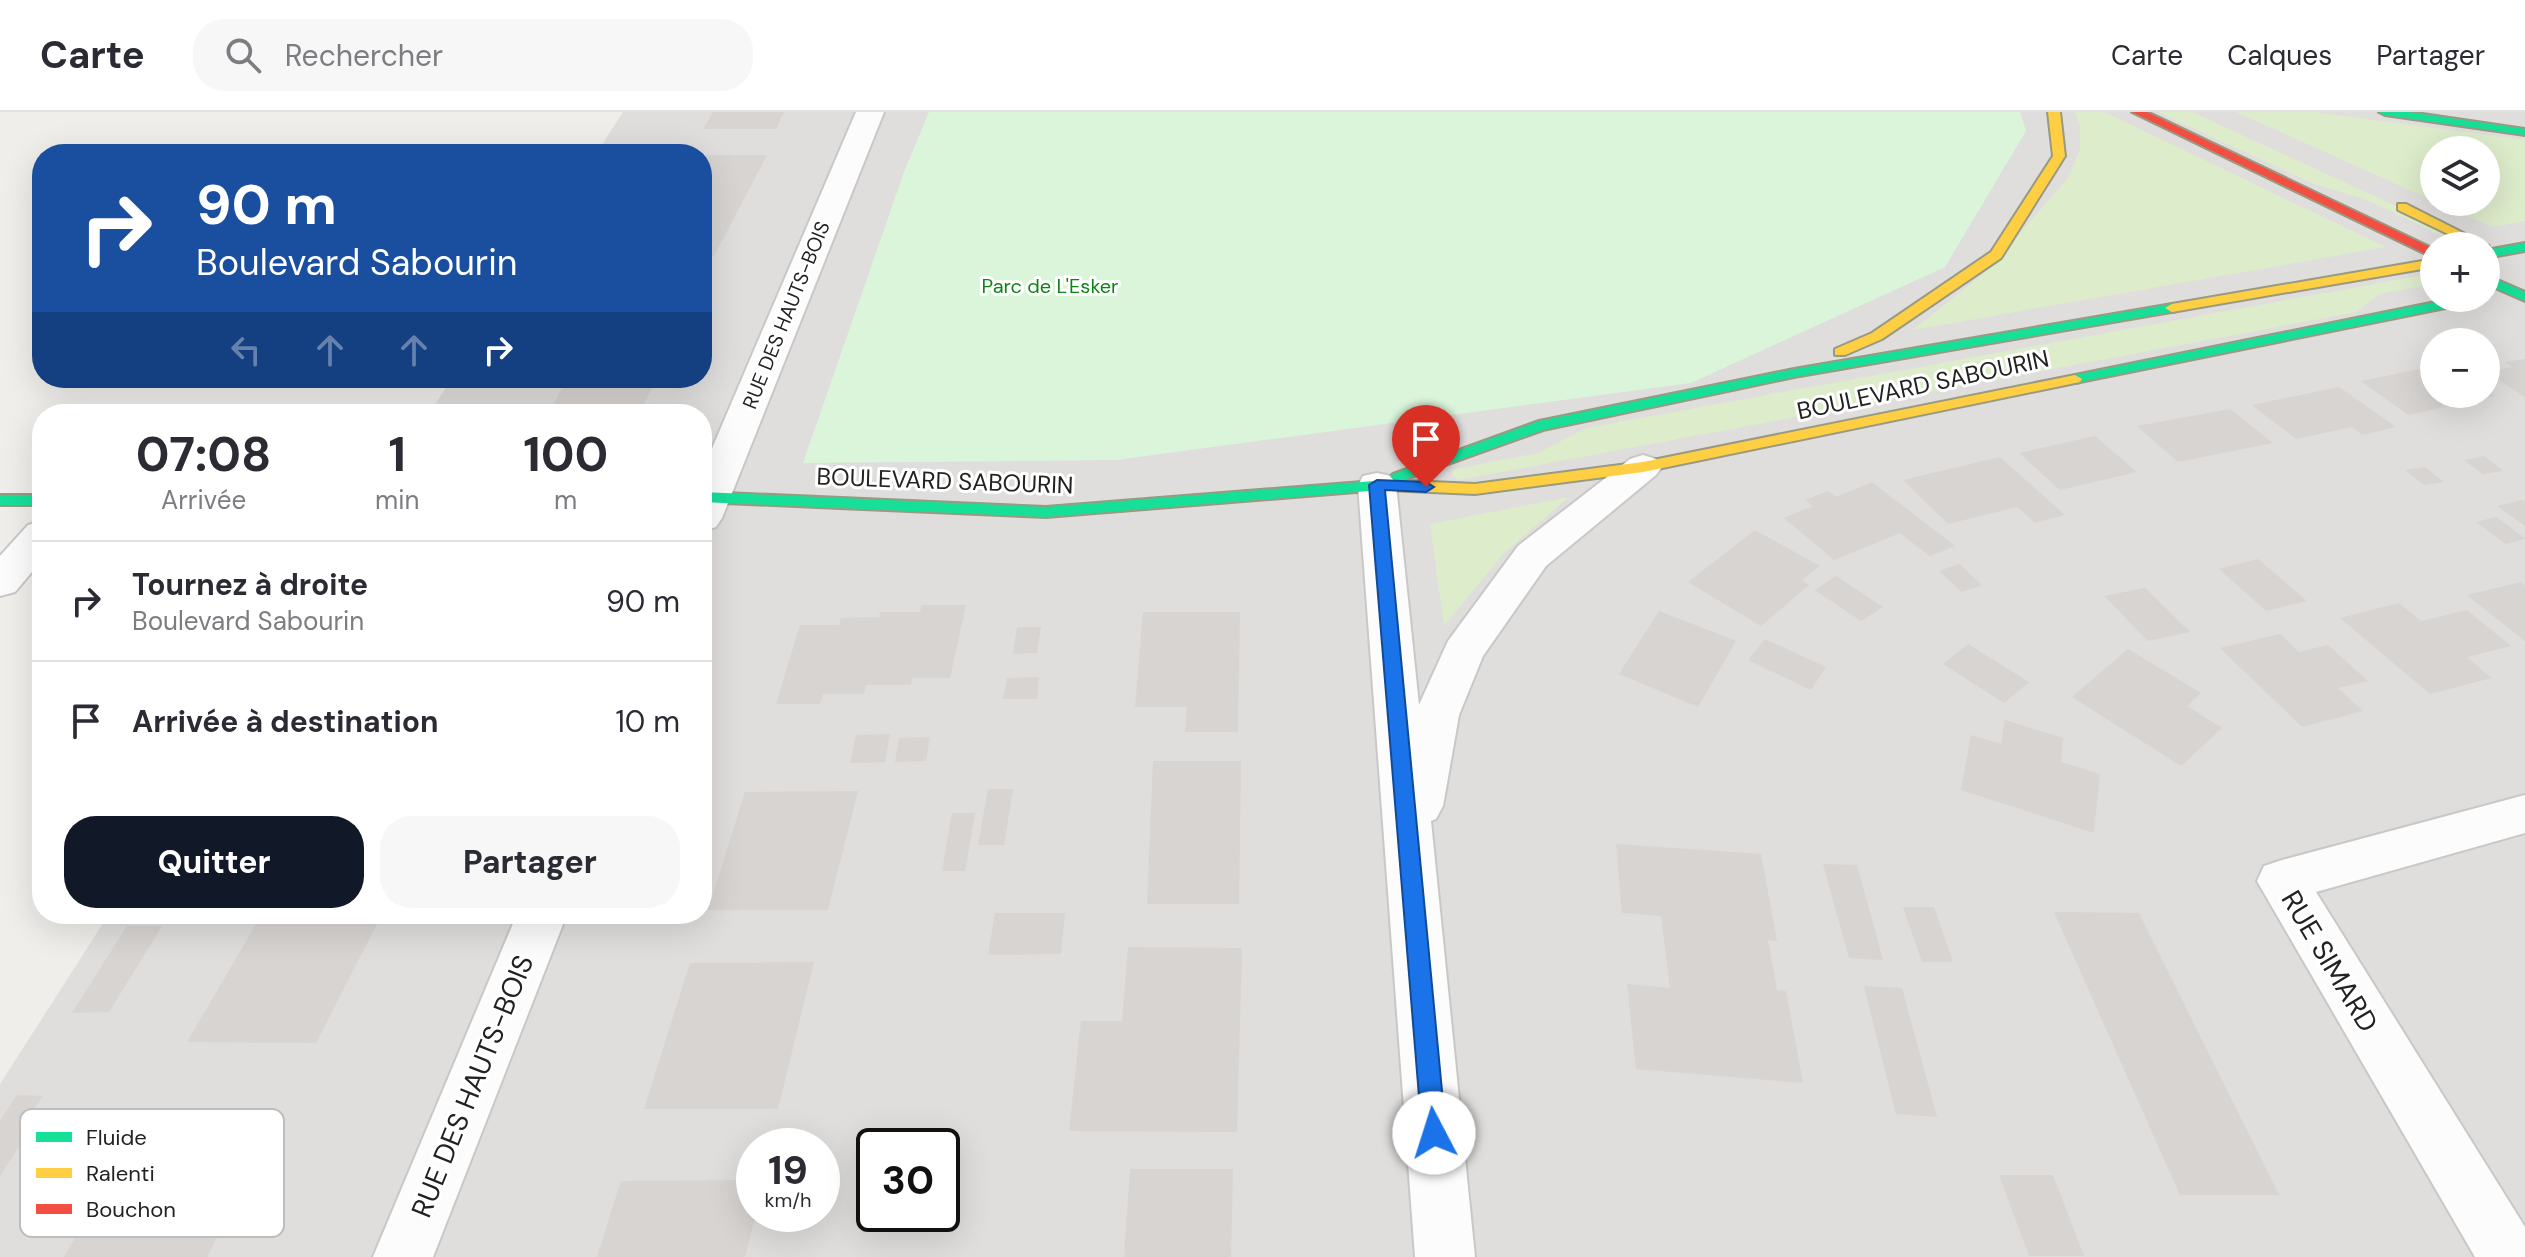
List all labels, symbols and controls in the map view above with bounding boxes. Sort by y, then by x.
search box [193,19,753,91]
text: Carte [40,30,145,80]
icon: search [221,33,265,77]
text: Rechercher [285,36,443,75]
text: Carte [2111,37,2183,74]
text: Calques [2227,37,2332,74]
text: Partager [2376,37,2485,74]
map controls [2420,136,2500,408]
button: layers [2420,136,2500,216]
text: 90 m [196,168,337,241]
icon: right [64,176,168,280]
street label: RUE DES HAUTS-BOIS [736,217,836,413]
button: + [2420,232,2500,312]
text: Boulevard Sabourin [196,239,517,286]
park label: Parc de L'Esker [982,273,1119,299]
icon: left [224,328,268,372]
icon: ahead [308,328,352,372]
icon: ahead [392,328,436,372]
icon: right [476,328,520,372]
button: − [2420,328,2500,408]
street label: BOULEVARD SABOURIN [1794,343,2052,426]
pin [1392,405,1460,487]
icon: arrive [1404,417,1448,461]
text: 07:08 [136,423,271,486]
text: 1 [389,423,406,486]
text: 100 [523,423,608,486]
street label: BOULEVARD SABOURIN [816,461,1074,500]
text: Arrivée [161,483,246,517]
text: min [375,483,419,517]
text: m [554,483,577,517]
text: Tournez à droite [132,565,368,604]
icon: right [64,579,108,623]
text: 90 m [606,582,680,621]
text: Boulevard Sabourin [132,604,364,638]
icon: arrive [64,699,108,743]
text: Arrivée à destination [132,702,438,741]
text: 10 m [615,702,680,741]
button: Quitter [64,816,364,908]
button: Partager [380,816,680,908]
street label: RUE SIMARD [2273,884,2386,1039]
street label: RUE DES HAUTS-BOIS [403,949,542,1223]
position arrow [1392,1091,1476,1175]
legend [20,1109,284,1237]
text: Fluide [86,1123,147,1152]
speed limit sign: 30 [856,1128,960,1232]
text: 19 [768,1144,808,1196]
text: Ralenti [86,1159,155,1188]
text: km/h [764,1187,812,1213]
text: Bouchon [86,1195,176,1224]

